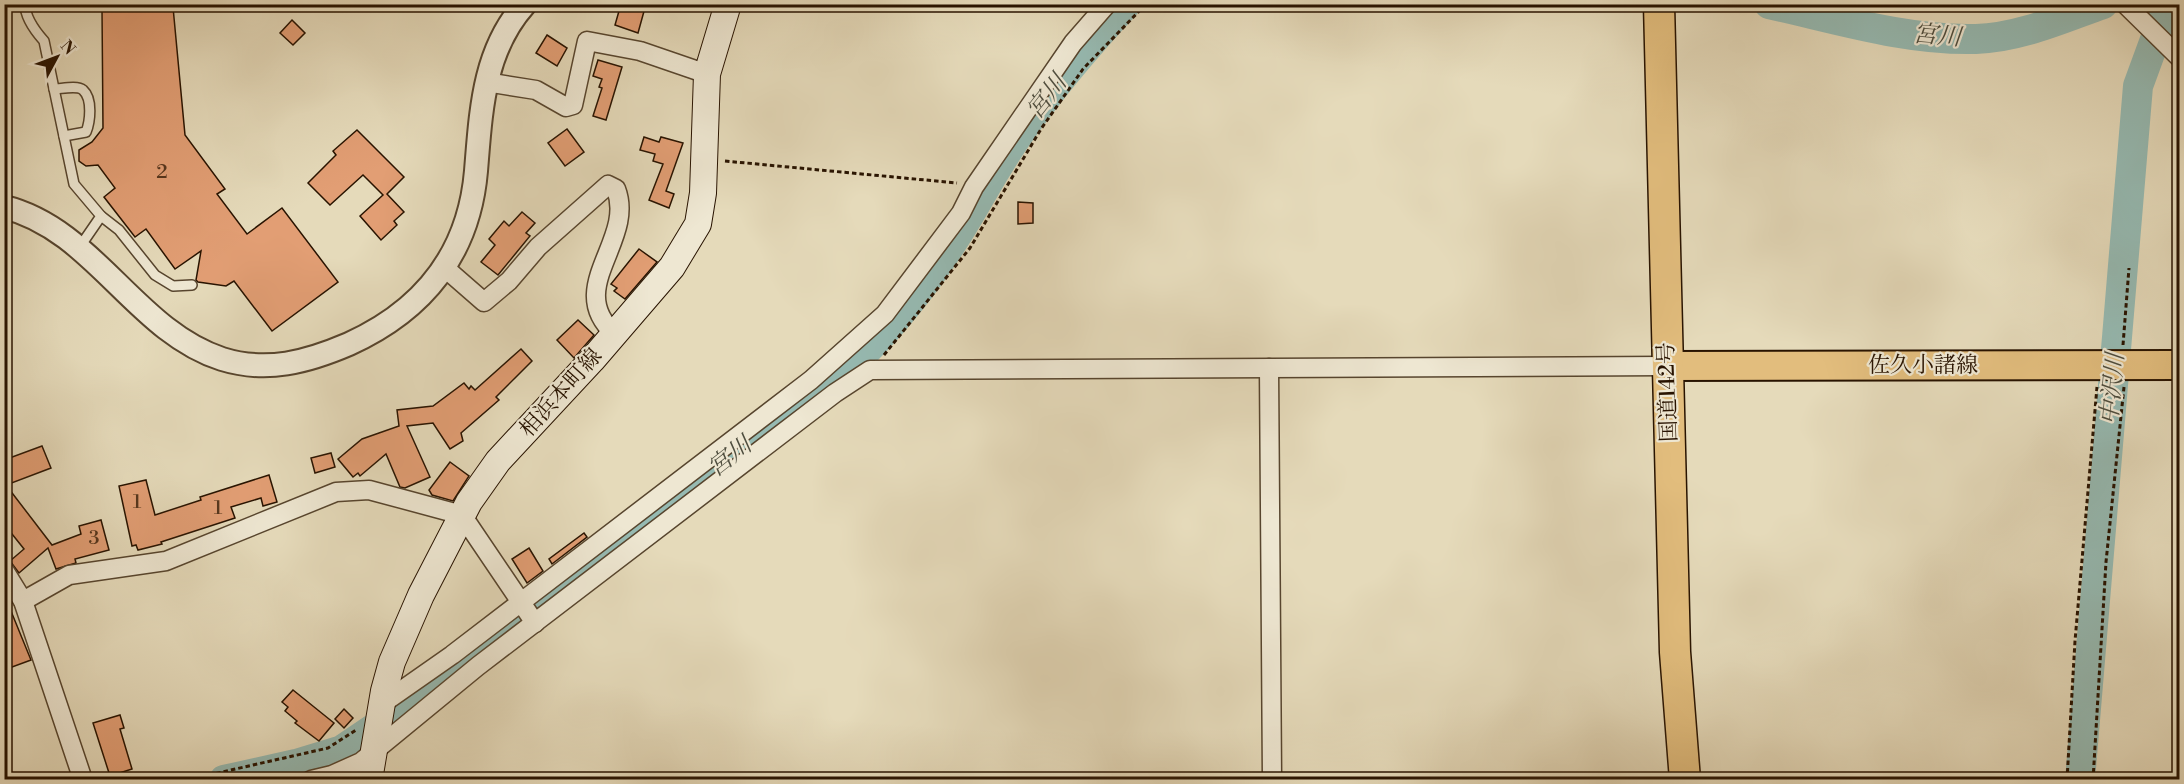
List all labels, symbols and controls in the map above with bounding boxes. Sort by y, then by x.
water label: 宮川 [1912,19,1965,53]
north arrow [27,27,87,87]
text: N [56,36,79,59]
water label: 宮川 [1020,66,1075,125]
house number: 2 [156,160,168,185]
street label: 国道142号 [1653,341,1683,443]
street label: 相浜本町線 [514,343,608,443]
water label: 中沢川 [2095,349,2131,426]
street label: 佐久小諸線 [1868,352,1978,379]
water label: 宮川 [702,429,761,484]
house number: 1 [133,490,142,515]
house number: 1 [214,496,223,521]
house number: 3 [88,526,100,551]

